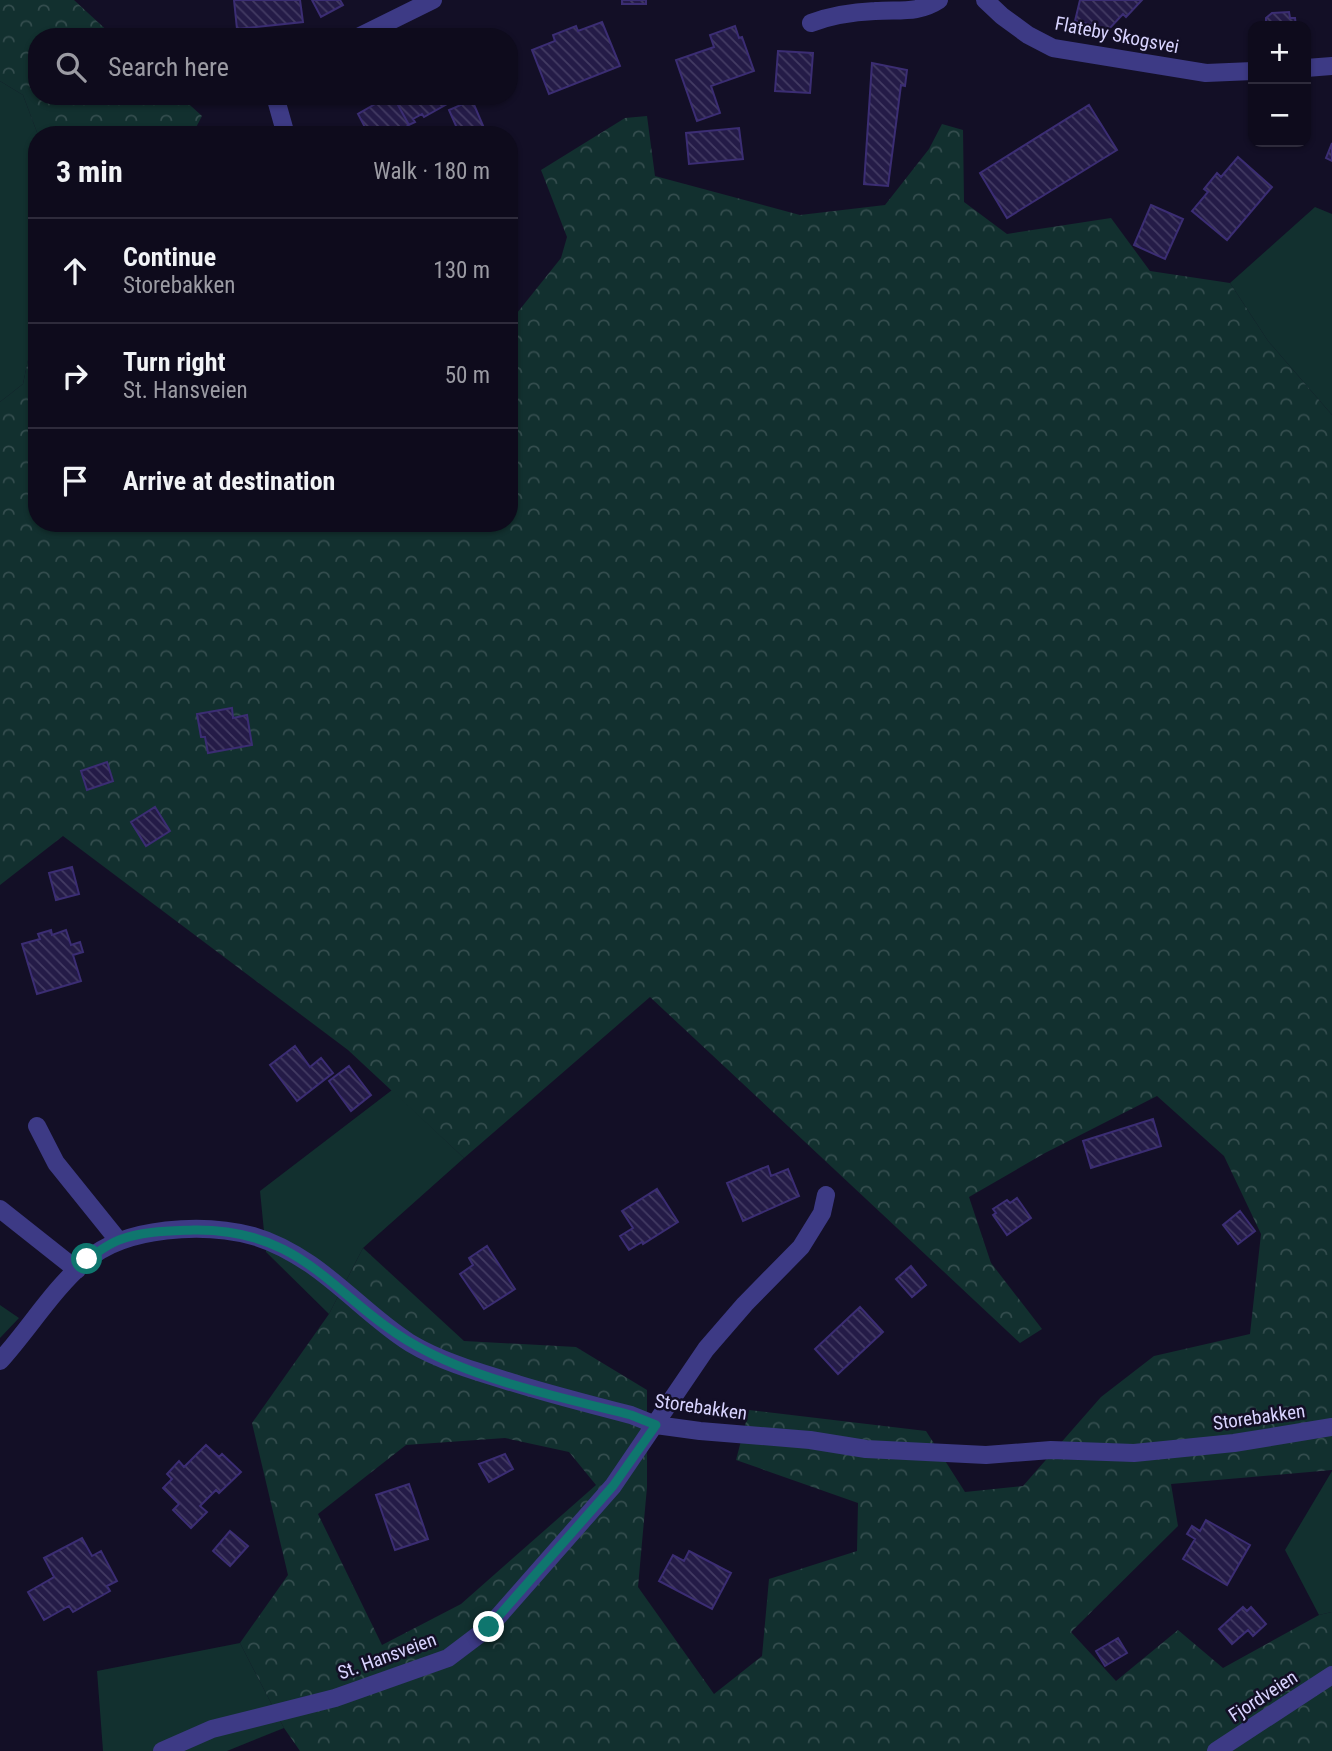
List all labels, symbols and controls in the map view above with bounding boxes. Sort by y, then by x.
street label: Flateby Skogsvei [1053,12,1181,58]
map controls [1248,21,1311,147]
button: + [1248,21,1311,84]
search box [28,28,518,105]
icon: search [52,48,90,86]
text: Search here [108,52,229,82]
button: − [1248,84,1311,147]
text: 3 min [56,154,123,189]
text: Walk · 180 m [373,158,490,185]
text: Continue [123,242,216,272]
icon: ahead [56,252,94,290]
text: 130 m [433,257,490,284]
text: Storebakken [123,272,235,299]
text: Turn right [123,347,225,377]
icon: right [56,357,94,395]
text: 50 m [445,362,490,389]
text: St. Hansveien [123,377,248,404]
icon: arrive [56,462,94,500]
text: Arrive at destination [123,466,335,496]
route start [71,1243,102,1274]
street label: Storebakken [653,1389,749,1425]
street label: Storebakken [1211,1399,1307,1435]
route end [473,1611,504,1642]
street label: St. Hansveien [335,1628,439,1684]
street label: Fjordveien [1224,1665,1302,1727]

